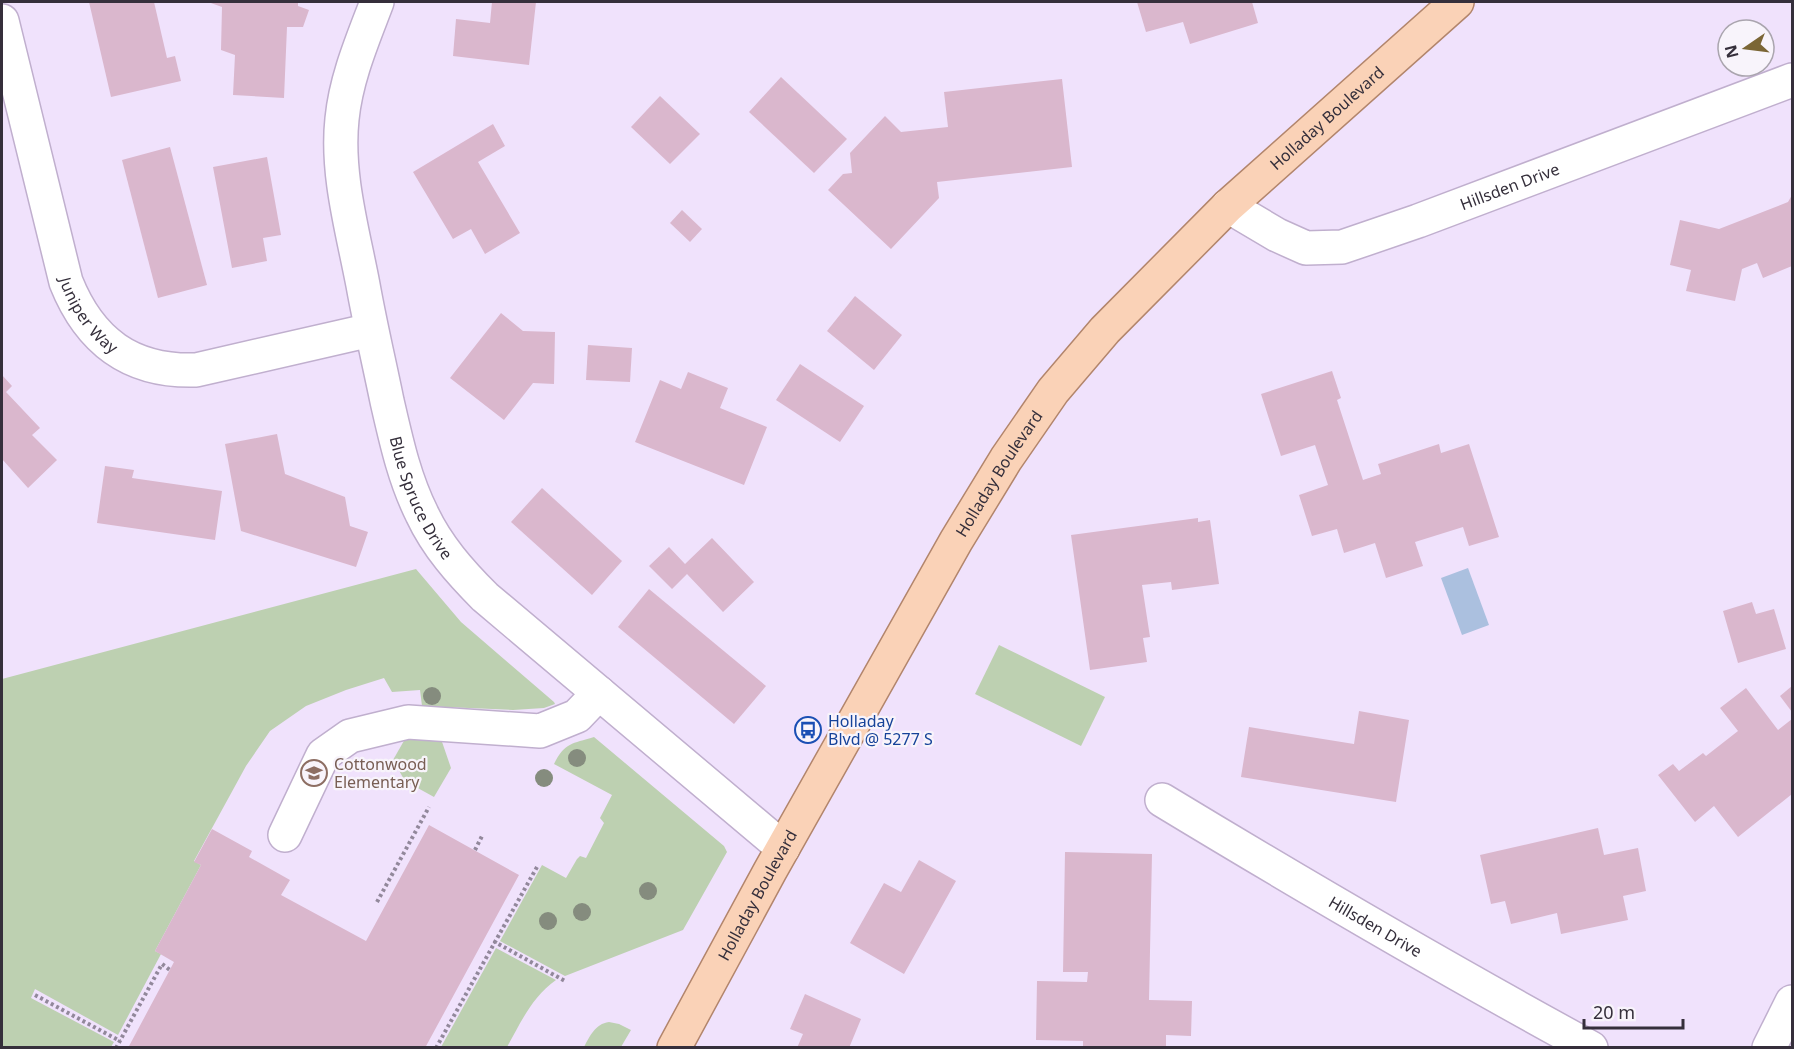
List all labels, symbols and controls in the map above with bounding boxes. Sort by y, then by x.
north arrow [1716,18,1776,78]
text: N [1719,43,1744,61]
street label: Holladay Boulevard [1265,61,1389,175]
street label: Hillsden Drive [1457,158,1562,215]
street label: Juniper Way [54,273,123,359]
street label: Holladay Boulevard [950,406,1047,541]
street label: Blue Spruce Drive [385,434,458,564]
place label: Holladay Blvd @ 5277 S [828,710,933,750]
bus stop icon: Holladay Blvd @ 5277 S [793,715,823,745]
place label: Cottonwood Elementary [334,753,427,793]
school or university icon: Cottonwood Elementary [299,758,329,788]
street label: Holladay Boulevard [712,826,802,965]
street label: Hillsden Drive [1325,891,1426,962]
scale bar [1584,992,1683,1030]
text: 20 m [1593,1000,1635,1024]

